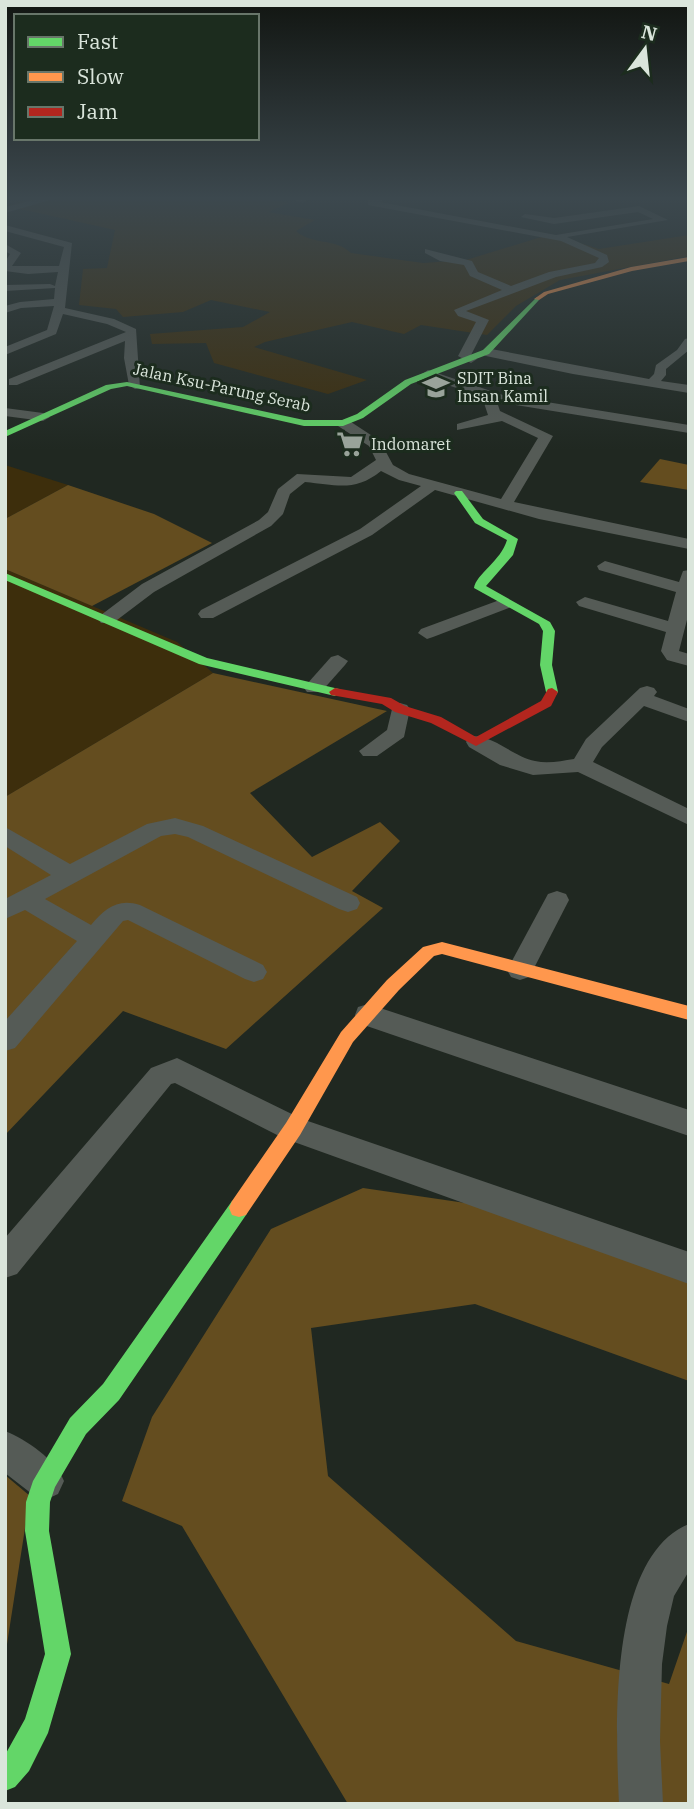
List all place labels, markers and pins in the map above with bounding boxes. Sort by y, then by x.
place label: SDIT Bina Insan Kamil [457,368,548,406]
school or university icon: SDIT Bina Insan Kamil [421,372,451,402]
supermarket icon: Indomaret [335,429,365,459]
place label: Indomaret [371,434,451,454]

